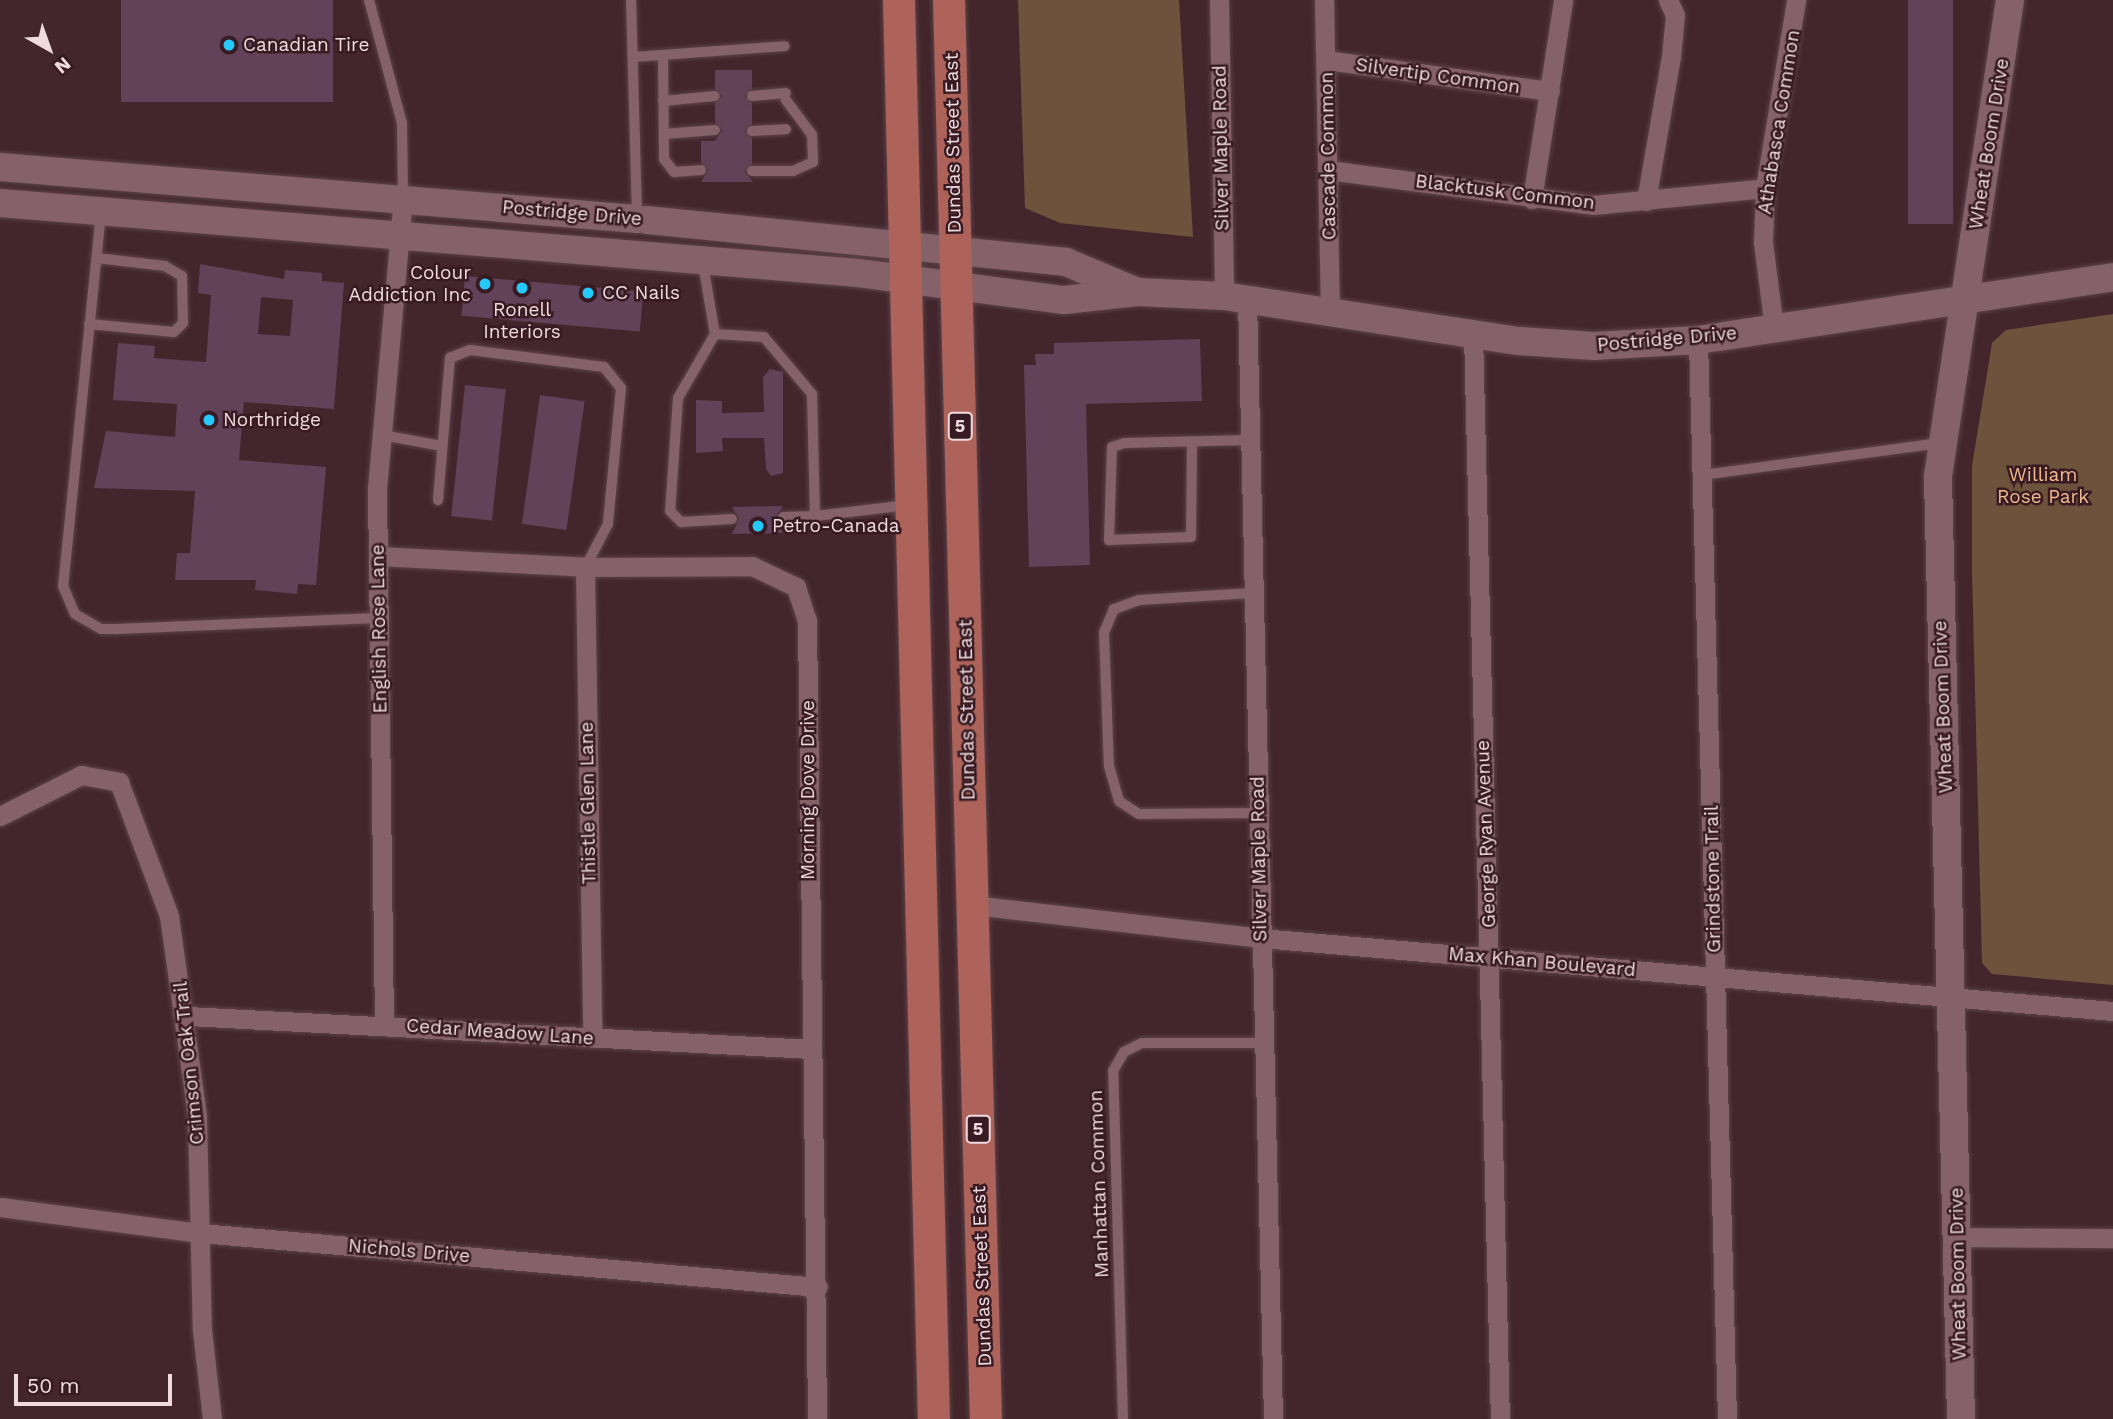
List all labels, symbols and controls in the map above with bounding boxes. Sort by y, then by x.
north arrow [14,14,84,84]
street label: Athabasca Common [1753,28,1805,216]
place label: Canadian Tire [243,34,370,56]
marker: Canadian Tire [221,37,237,53]
text: N [50,52,76,79]
street label: Dundas Street East [940,52,966,234]
street label: Silvertip Common [1354,53,1522,99]
street label: Wheat Boom Drive [1964,57,2014,231]
street label: Silver Maple Road [1208,65,1234,231]
street label: Cascade Common [1315,72,1341,240]
street label: Blacktusk Common [1414,170,1596,214]
street label: Postridge Drive [501,196,643,230]
place label: Colour Addiction Inc [349,262,471,306]
marker: Colour Addiction Inc [477,276,493,292]
marker: Ronell Interiors [514,280,530,296]
place label: CC Nails [602,282,680,304]
marker: CC Nails [580,285,596,301]
place label: Ronell Interiors [483,299,561,343]
street label: Postridge Drive [1596,322,1738,356]
place label: Northridge [223,409,321,431]
marker: Northridge [201,412,217,428]
road number: 5 [948,412,972,440]
park label: William Rose Park [1997,464,2089,508]
place label: Petro-Canada [772,515,900,537]
marker: Petro-Canada [750,518,766,534]
street label: English Rose Lane [366,544,392,714]
street label: Dundas Street East [954,619,980,801]
street label: Wheat Boom Drive [1929,620,1957,794]
street label: Morning Dove Drive [797,700,819,880]
street label: Thistle Glen Lane [575,721,601,885]
street label: George Ryan Avenue [1471,739,1501,929]
street label: Silver Maple Road [1246,776,1272,942]
street label: Grindstone Trail [1700,805,1726,953]
street label: Max Khan Boulevard [1447,942,1637,982]
street label: Crimson Oak Trail [169,980,209,1146]
street label: Cedar Meadow Lane [405,1014,595,1050]
street label: Manhattan Common [1084,1090,1114,1278]
road number: 5 [966,1114,990,1144]
street label: Dundas Street East [967,1185,997,1367]
street label: Wheat Boom Drive [1945,1187,1971,1361]
street label: Nichols Drive [347,1234,471,1268]
scale bar [18,1360,175,1404]
text: 50 m [27,1373,79,1398]

